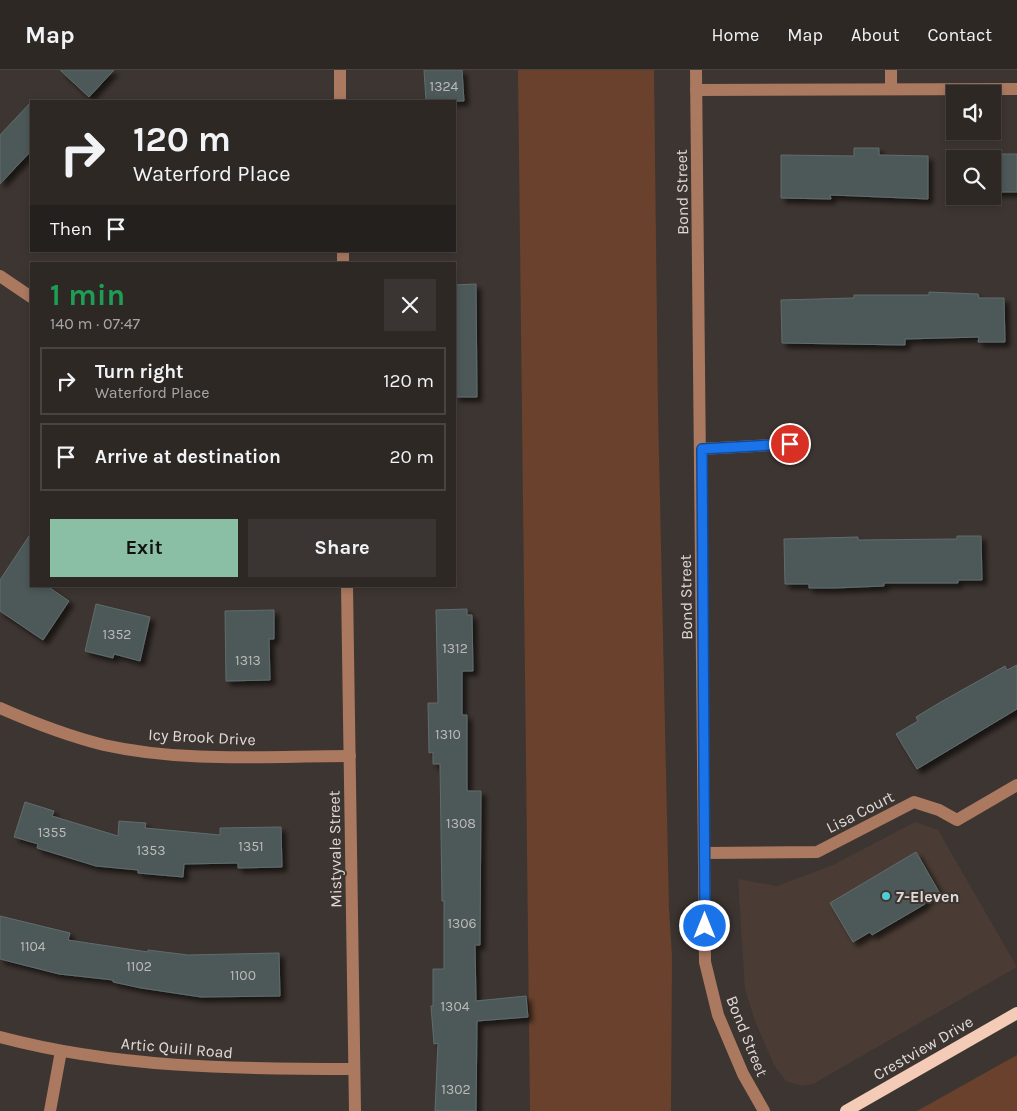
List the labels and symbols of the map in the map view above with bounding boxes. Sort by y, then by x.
house number: 1324 [430,78,459,95]
street label: Bond Street [672,149,692,235]
pin [769,423,811,465]
street label: Bond Street [676,554,696,640]
house number: 1352 [103,626,131,643]
house number: 1312 [442,640,468,657]
house number: 1313 [235,652,261,669]
street label: Icy Brook Drive [148,725,256,749]
house number: 1310 [435,726,461,743]
street label: Lisa Court [823,787,897,837]
street label: Mistyvale Street [324,790,346,908]
house number: 1308 [446,815,476,832]
house number: 1355 [38,824,66,841]
house number: 1351 [238,838,264,855]
house number: 1353 [136,842,166,859]
place label: 7-Eleven [896,887,959,906]
marker: 7-Eleven [880,890,892,902]
position arrow [678,899,730,951]
house number: 1306 [447,915,477,932]
house number: 1104 [20,938,46,955]
house number: 1102 [126,958,152,975]
house number: 1100 [230,967,256,984]
street label: Bond Street [722,993,772,1079]
house number: 1304 [440,998,470,1015]
street label: Crestview Drive [870,1012,976,1084]
street label: Artic Quill Road [120,1034,234,1062]
house number: 1302 [441,1081,471,1098]

